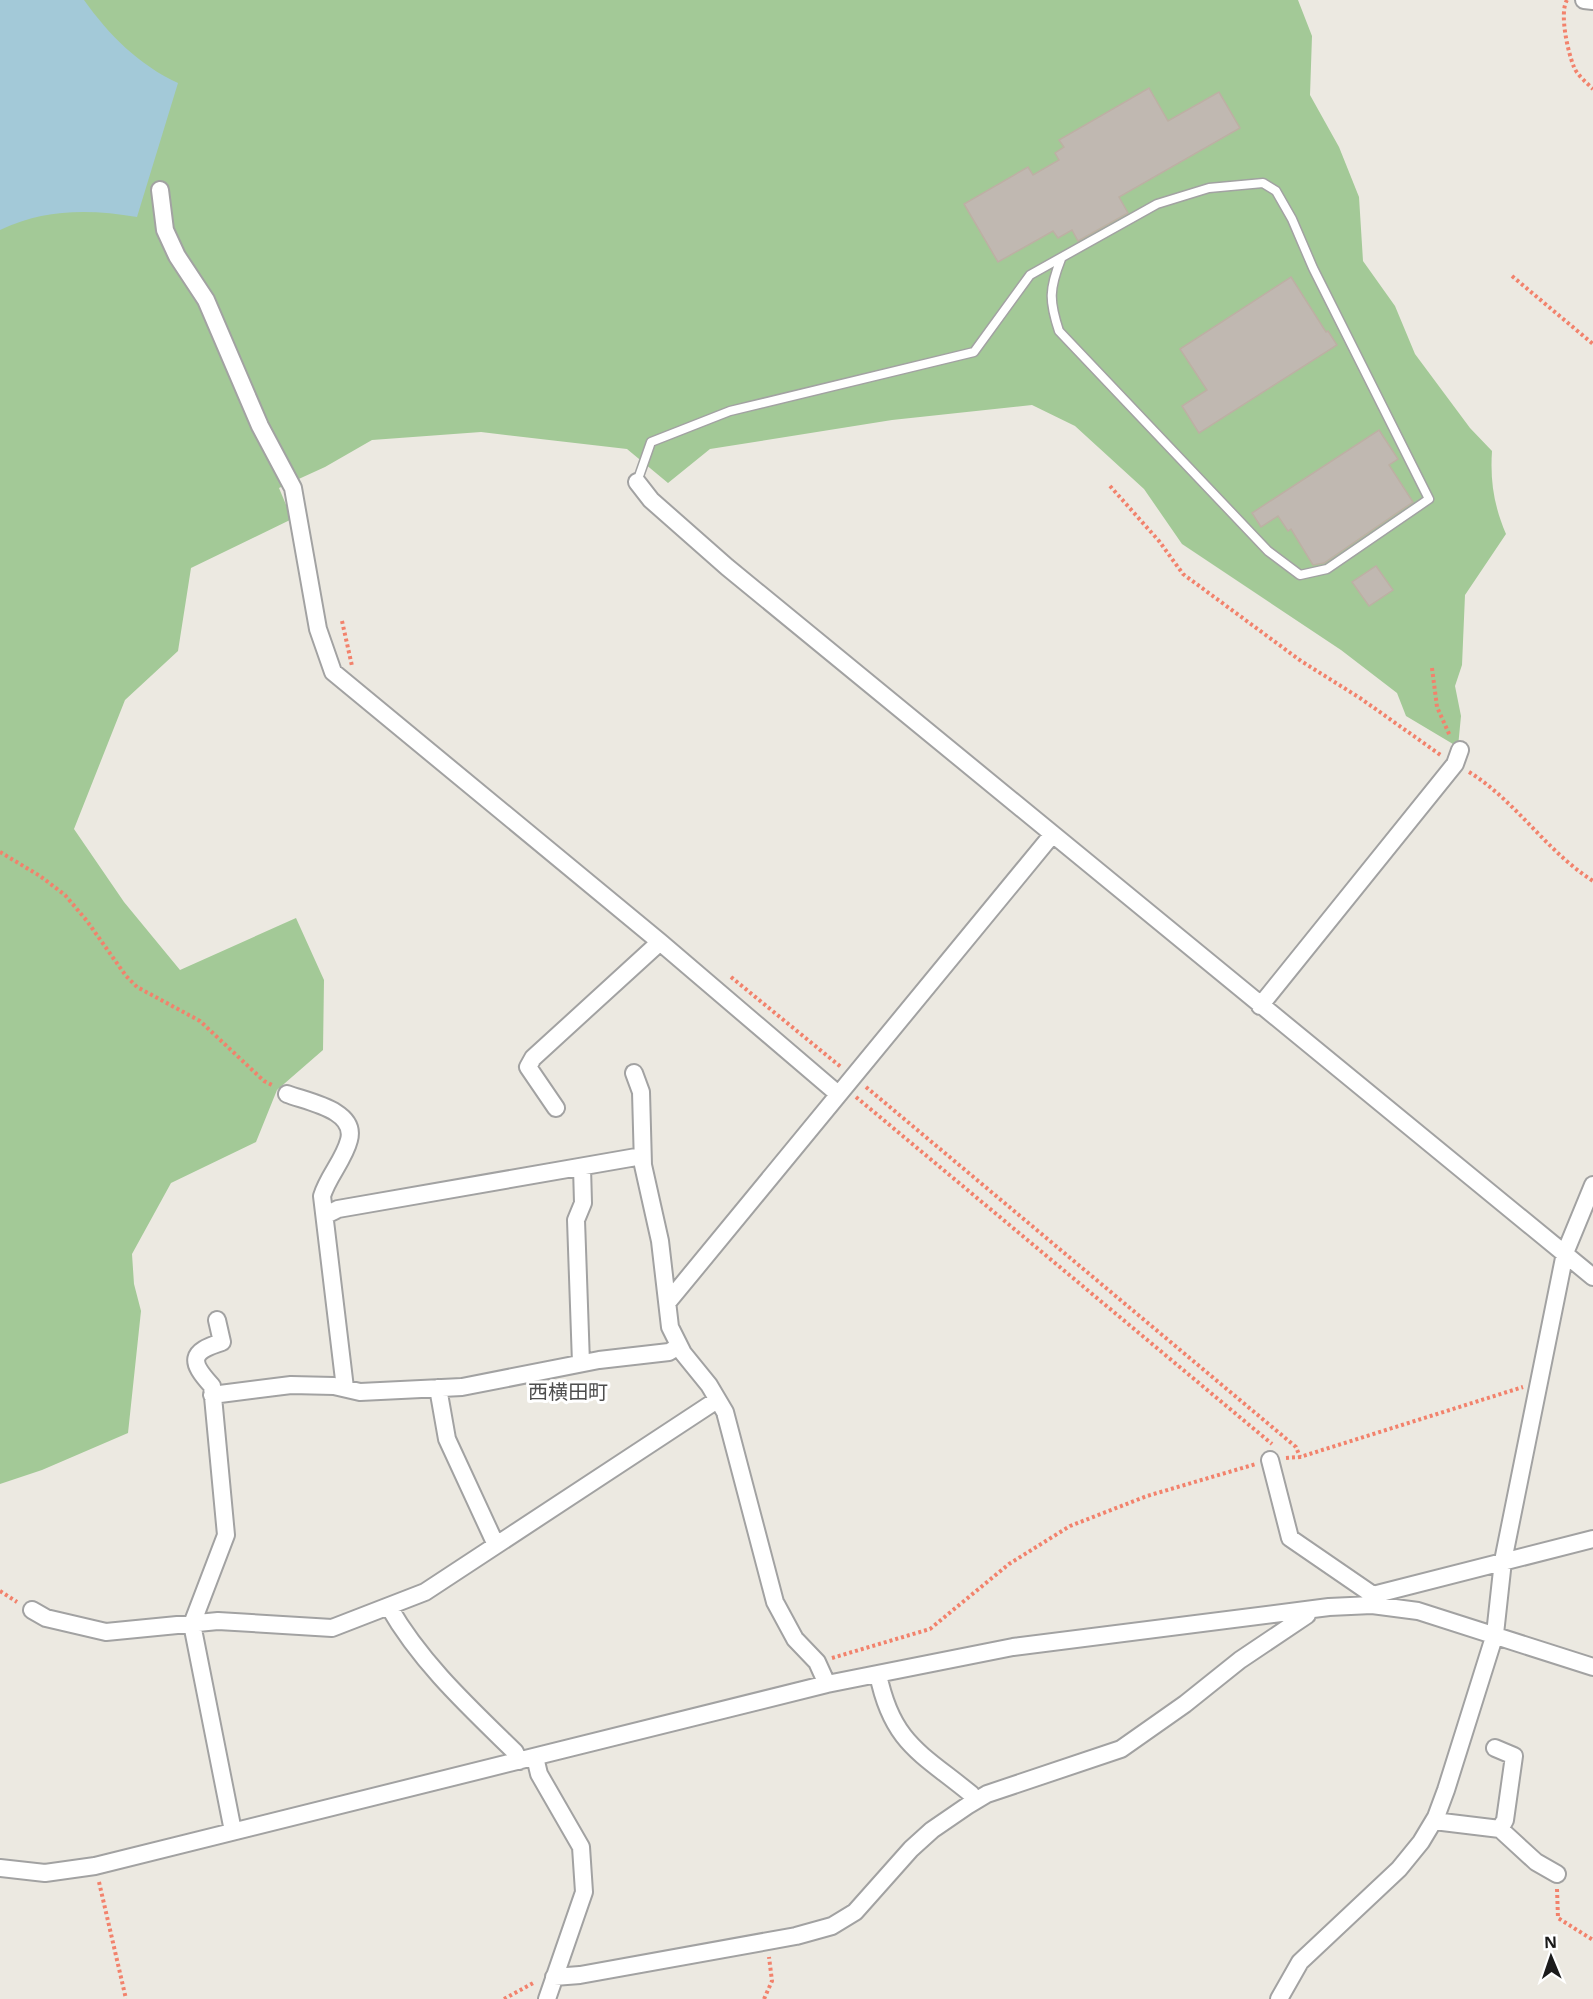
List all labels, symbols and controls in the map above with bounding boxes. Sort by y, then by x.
district label: 西横田町 [528,1378,608,1405]
north arrow [1521,1927,1581,1987]
text: N [1544,1931,1557,1953]

